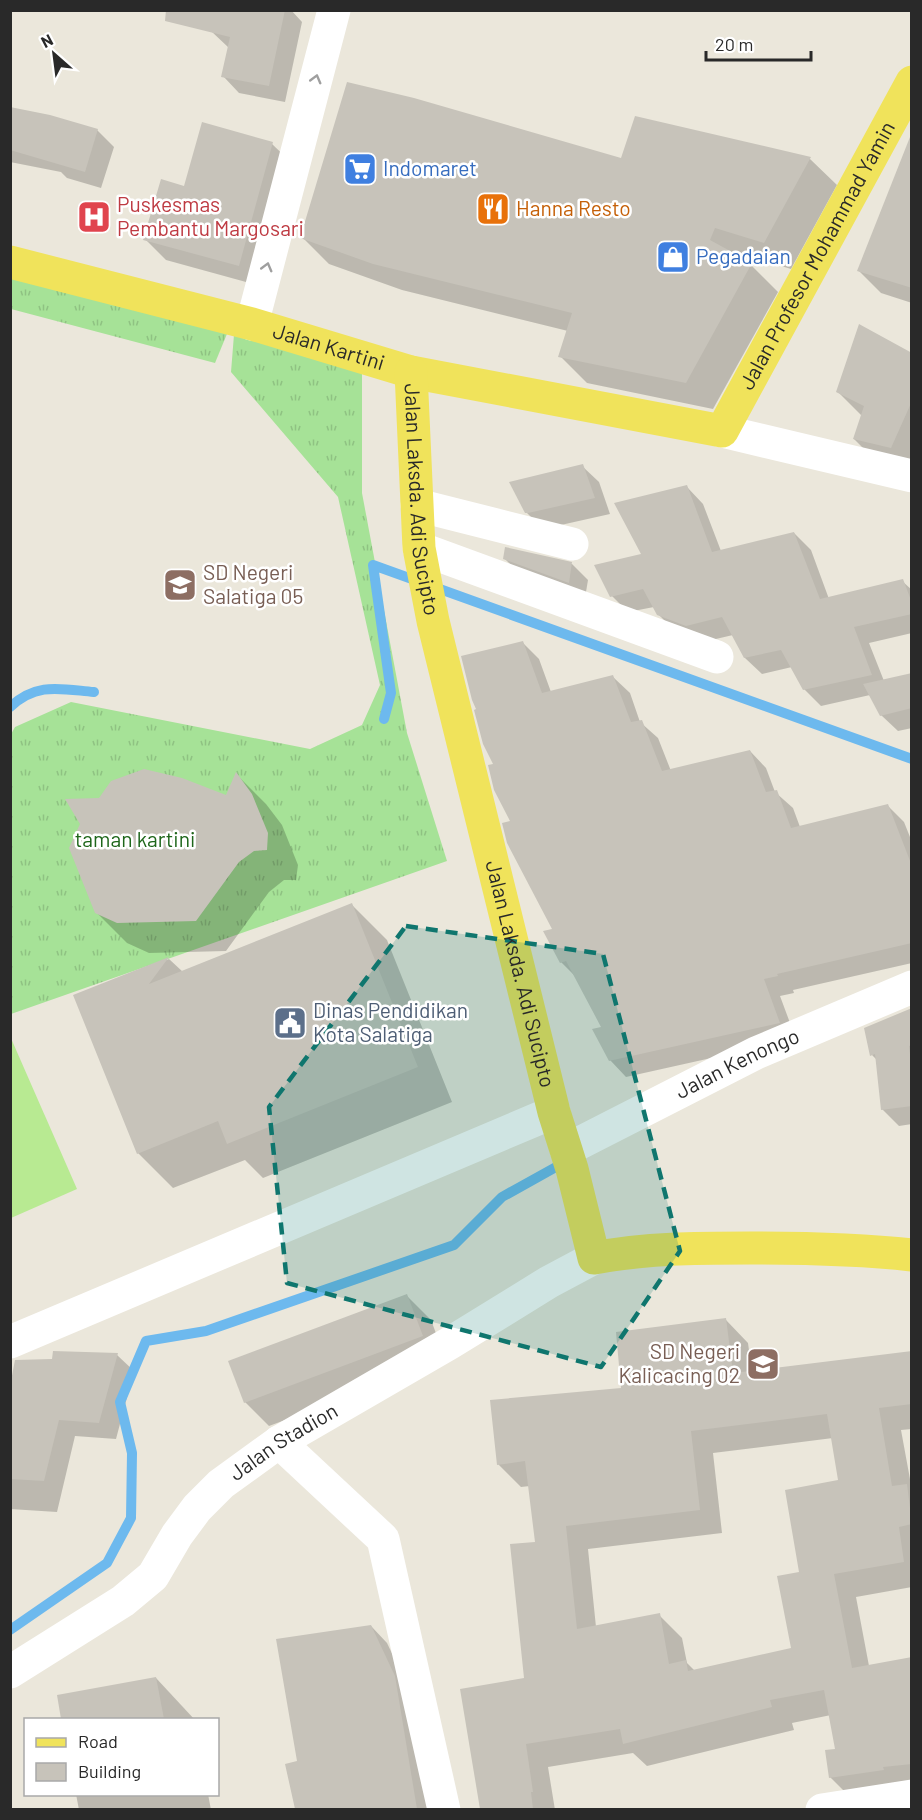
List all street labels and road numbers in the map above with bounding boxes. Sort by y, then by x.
street label: Jalan Profesor Mohammad Yamin [733,117,899,393]
street label: Jalan Kartini [270,317,388,374]
street label: Jalan Laksda. Adi Sucipto [401,383,446,617]
street label: Jalan Laksda. Adi Sucipto [481,857,561,1090]
street label: Jalan Kenongo [671,1022,803,1103]
street label: Jalan Stadion [224,1397,342,1485]

